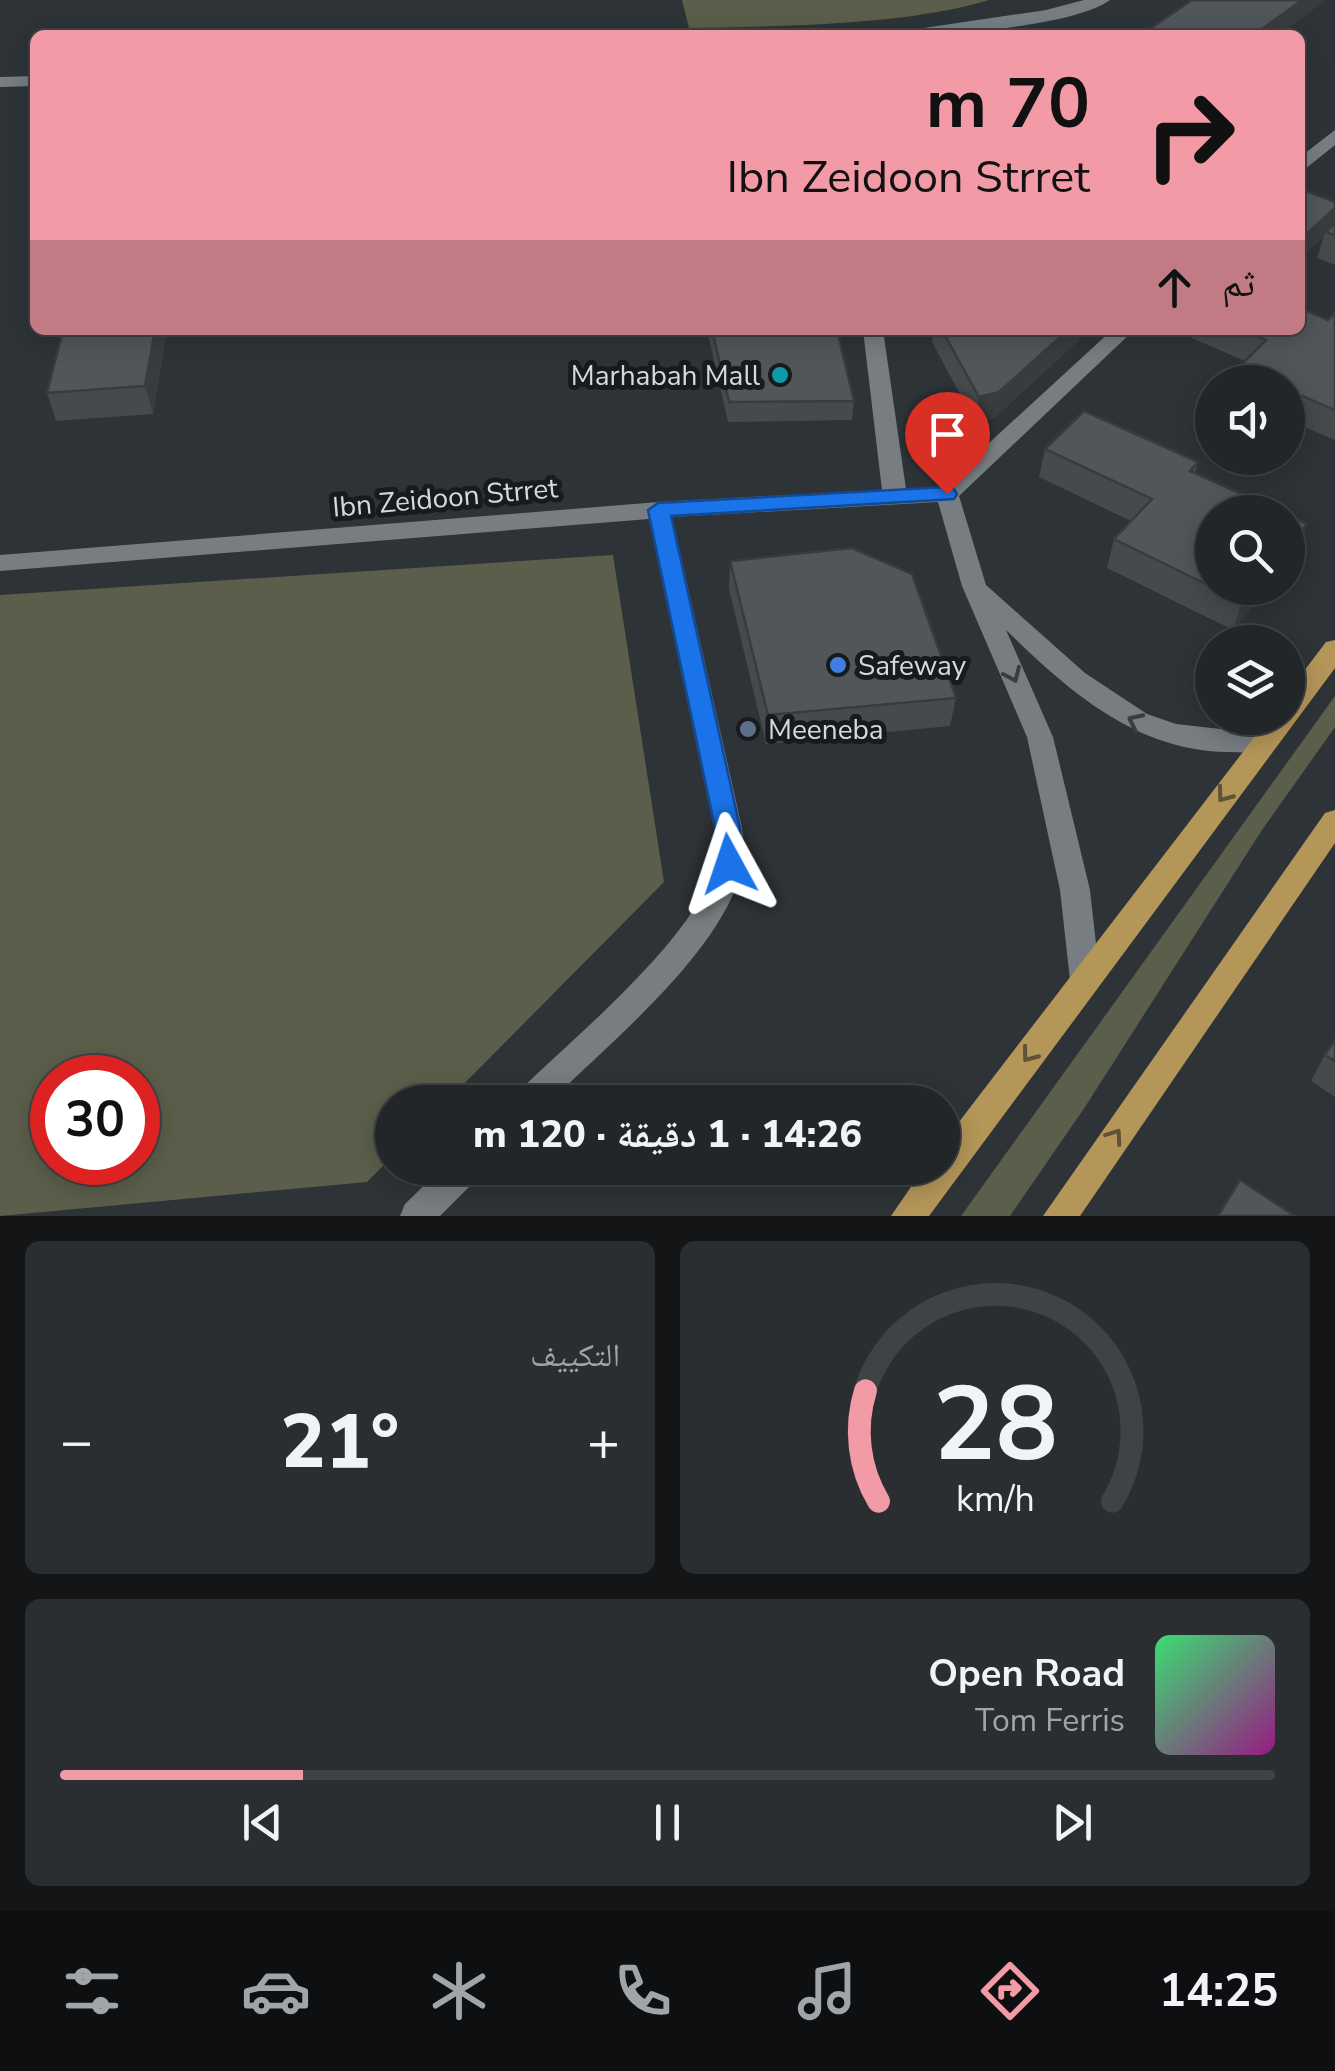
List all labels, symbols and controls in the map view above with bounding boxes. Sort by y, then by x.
text: 70 m [926,56,1090,152]
icon: right [1125,70,1255,200]
text: Ibn Zeidoon Strret [727,147,1090,208]
text: ثم [1222,258,1255,309]
icon: ahead [1147,260,1202,315]
place label: Marhabah Mall [571,357,761,395]
marker: Marhabah Mall [769,364,791,386]
map controls [1195,365,1305,735]
button: sound [1195,365,1305,475]
pin [905,392,990,495]
icon: arrive [920,407,975,462]
street label: Ibn Zeidoon Strret [331,469,560,527]
button: search [1195,495,1305,605]
button: layers [1195,625,1305,735]
place label: Safeway [858,647,967,685]
marker: Safeway [827,654,849,676]
one-way arrow [1001,665,1021,683]
place label: Meeneba [768,711,884,749]
one-way arrow [1128,714,1146,733]
marker: Meeneba [737,718,759,740]
one-way arrow [1218,784,1235,802]
position arrow [677,812,781,916]
one-way arrow [1023,1044,1040,1062]
speed limit sign: 30 [30,1055,160,1185]
text: 14:26 · 1 دقيقة · 120 m [473,1109,862,1160]
one-way arrow [1103,1129,1121,1147]
text: التكييف [530,1334,620,1377]
text: 28 [933,1354,1057,1496]
text: 21° [281,1391,399,1493]
text: − [60,1404,93,1479]
text: + [587,1404,620,1479]
text: km/h [956,1475,1034,1524]
text: Open Road [928,1648,1125,1699]
text: Tom Ferris [975,1699,1125,1742]
icon: previous [235,1795,290,1850]
icon: pause [640,1795,695,1850]
icon: next [1045,1795,1100,1850]
icon: filters [57,1956,127,2026]
icon: car [241,1956,311,2026]
icon: climate [424,1956,494,2026]
icon: phone [608,1956,678,2026]
icon: music [792,1956,862,2026]
icon: directions [975,1956,1045,2026]
text: 14:25 [1159,1961,1278,2022]

